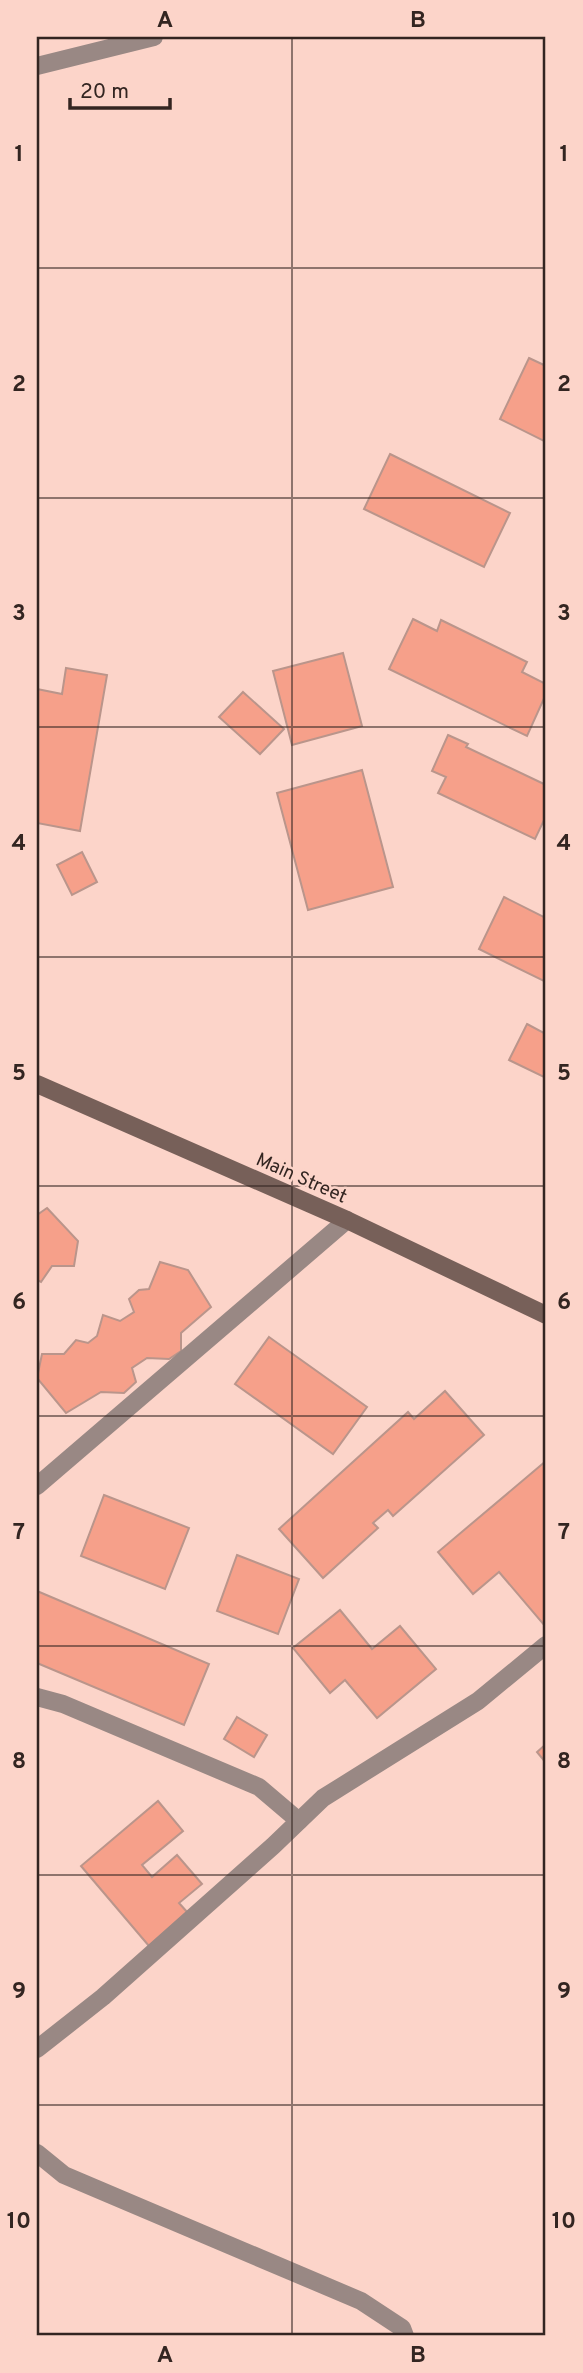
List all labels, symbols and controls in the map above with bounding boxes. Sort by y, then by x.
text: A [157,7,173,36]
text: B [410,7,426,36]
scale bar [70,66,170,110]
text: 20 m [80,79,129,106]
text: 1 [14,141,24,170]
text: 1 [559,141,569,170]
text: 2 [12,371,26,400]
text: 2 [557,371,571,400]
text: 3 [12,600,26,629]
text: 3 [557,600,571,629]
text: 4 [12,830,26,859]
text: 4 [557,830,571,859]
text: 5 [12,1060,26,1089]
text: 5 [557,1060,571,1089]
street label: Main Street [252,1148,350,1210]
text: 6 [12,1289,26,1318]
text: 6 [557,1289,571,1318]
text: 7 [13,1519,25,1548]
text: 7 [558,1519,570,1548]
text: 8 [12,1748,26,1777]
text: 8 [557,1748,571,1777]
text: 9 [12,1978,26,2007]
text: 9 [557,1978,571,2007]
text: 10 [7,2208,31,2237]
text: 10 [552,2208,576,2237]
text: A [157,2342,173,2371]
text: B [410,2342,426,2371]

